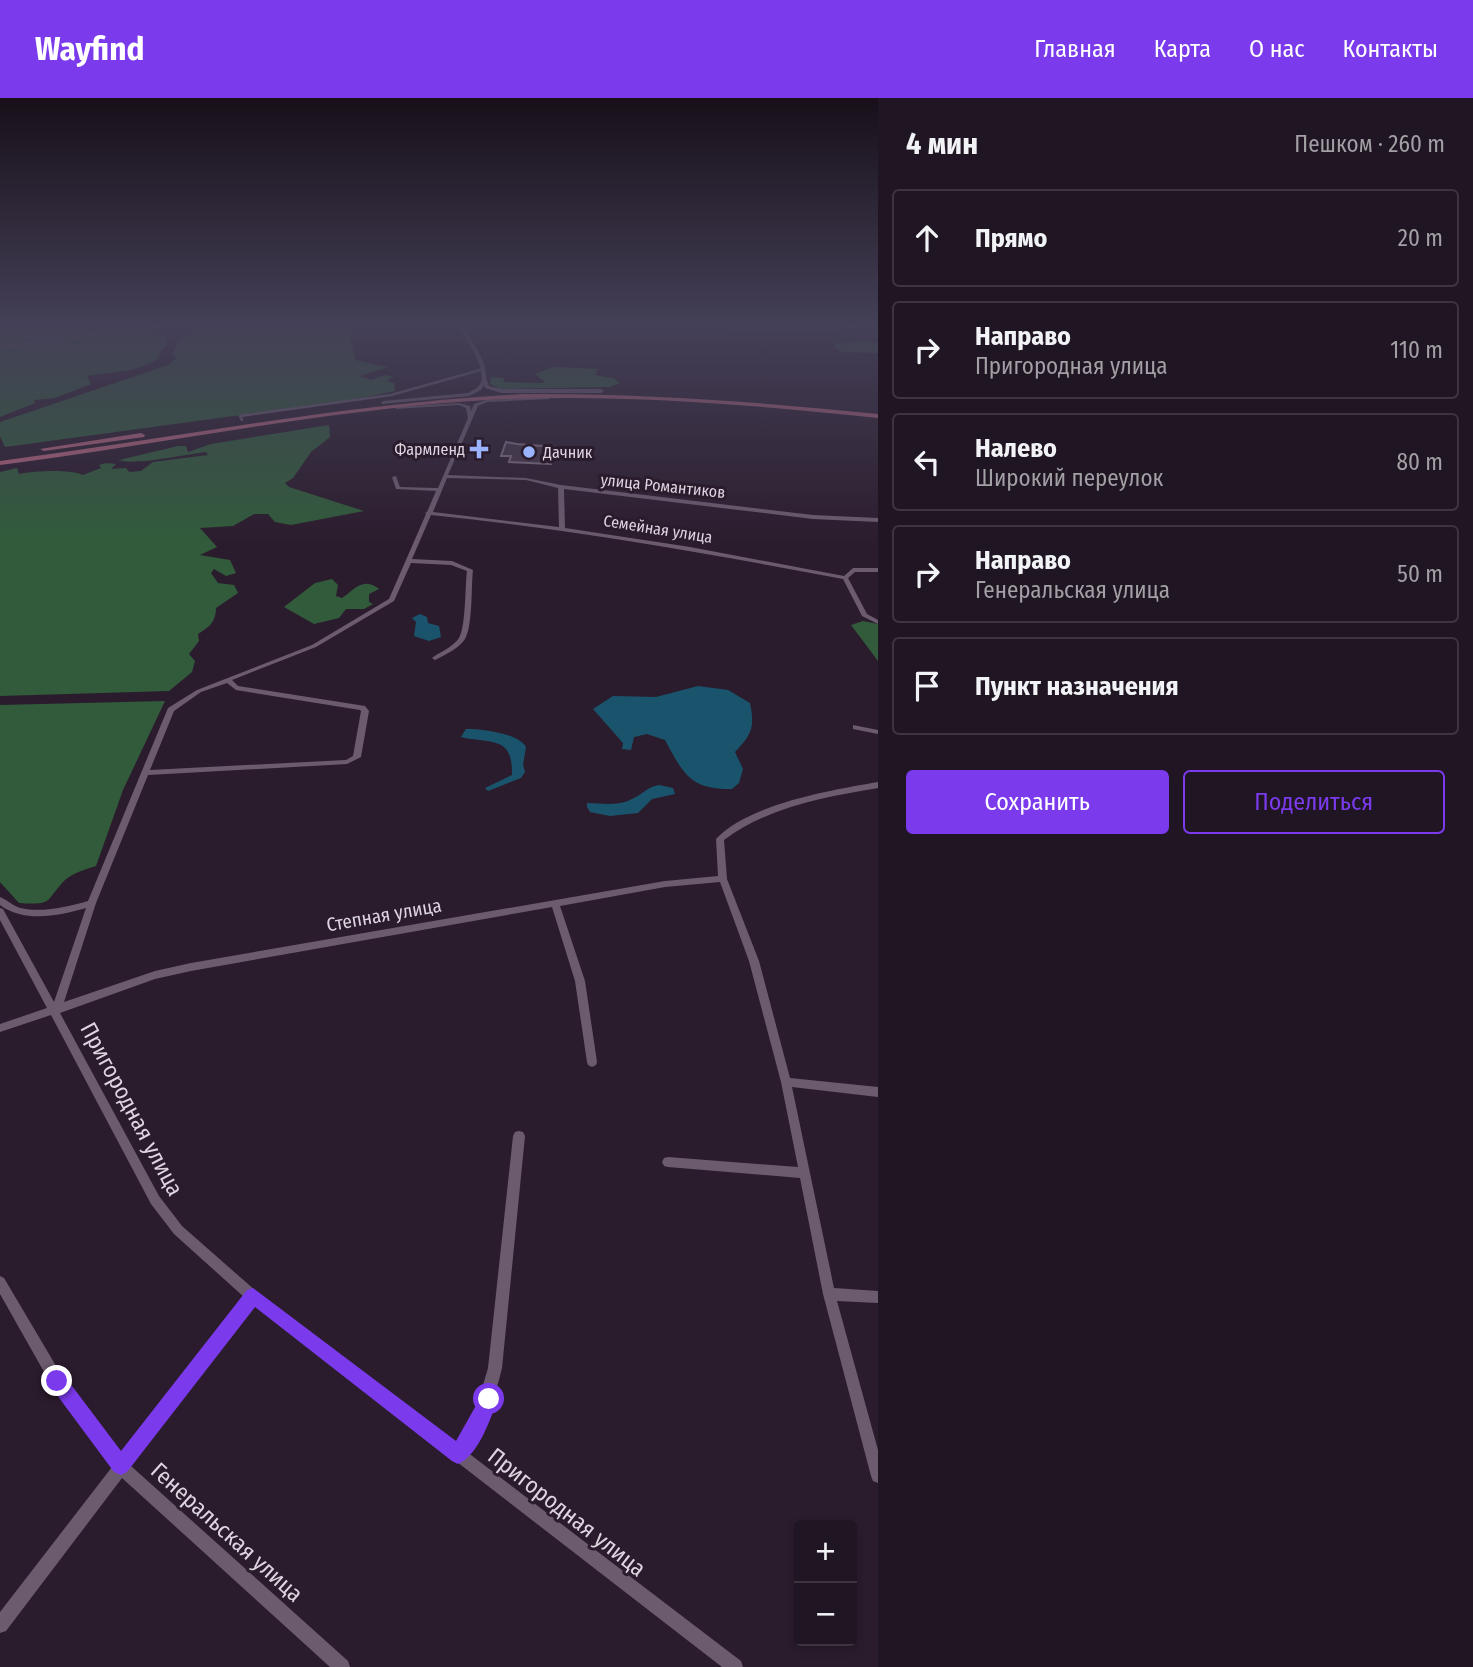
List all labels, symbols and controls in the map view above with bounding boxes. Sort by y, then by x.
text: Wayfind [35,29,144,69]
text: Главная [1034,35,1116,63]
text: Карта [1154,35,1211,63]
text: О нас [1249,35,1304,63]
text: Контакты [1342,35,1438,63]
text: 4 мин [906,126,978,162]
text: Пешком · 260 m [1294,130,1445,158]
icon: ahead [908,219,946,257]
text: Прямо [975,223,1047,254]
text: 20 m [1398,224,1443,252]
text: Направо [975,321,1071,352]
icon: right [908,331,946,369]
text: 110 m [1390,336,1443,364]
text: Пригородная улица [975,352,1168,380]
text: Налево [975,433,1057,464]
place label: Фармленд [395,440,465,459]
marker: Фармленд [471,441,487,457]
place label: Дачник [542,443,593,462]
icon: left [908,443,946,481]
marker: Дачник [521,444,537,460]
text: 80 m [1396,448,1443,476]
text: Широкий переулок [975,464,1163,492]
street label: улица Романтиков [600,470,726,502]
street label: Семейная улица [602,511,714,547]
text: Направо [975,545,1071,576]
icon: right [908,555,946,593]
text: 50 m [1397,560,1443,588]
text: Генеральская улица [975,576,1170,604]
icon: arrive [908,667,946,705]
text: Пункт назначения [975,671,1179,702]
button: Сохранить [906,770,1169,834]
button: Поделиться [1183,770,1445,834]
street label: Степная улица [325,894,443,936]
street label: Пригородная улица [74,1017,190,1201]
route end [41,1365,72,1396]
route start [473,1383,504,1414]
street label: Пригородная улица [483,1442,651,1582]
street label: Генеральская улица [145,1456,309,1608]
map controls [794,1520,857,1646]
button: + [794,1520,857,1583]
button: − [794,1583,857,1646]

